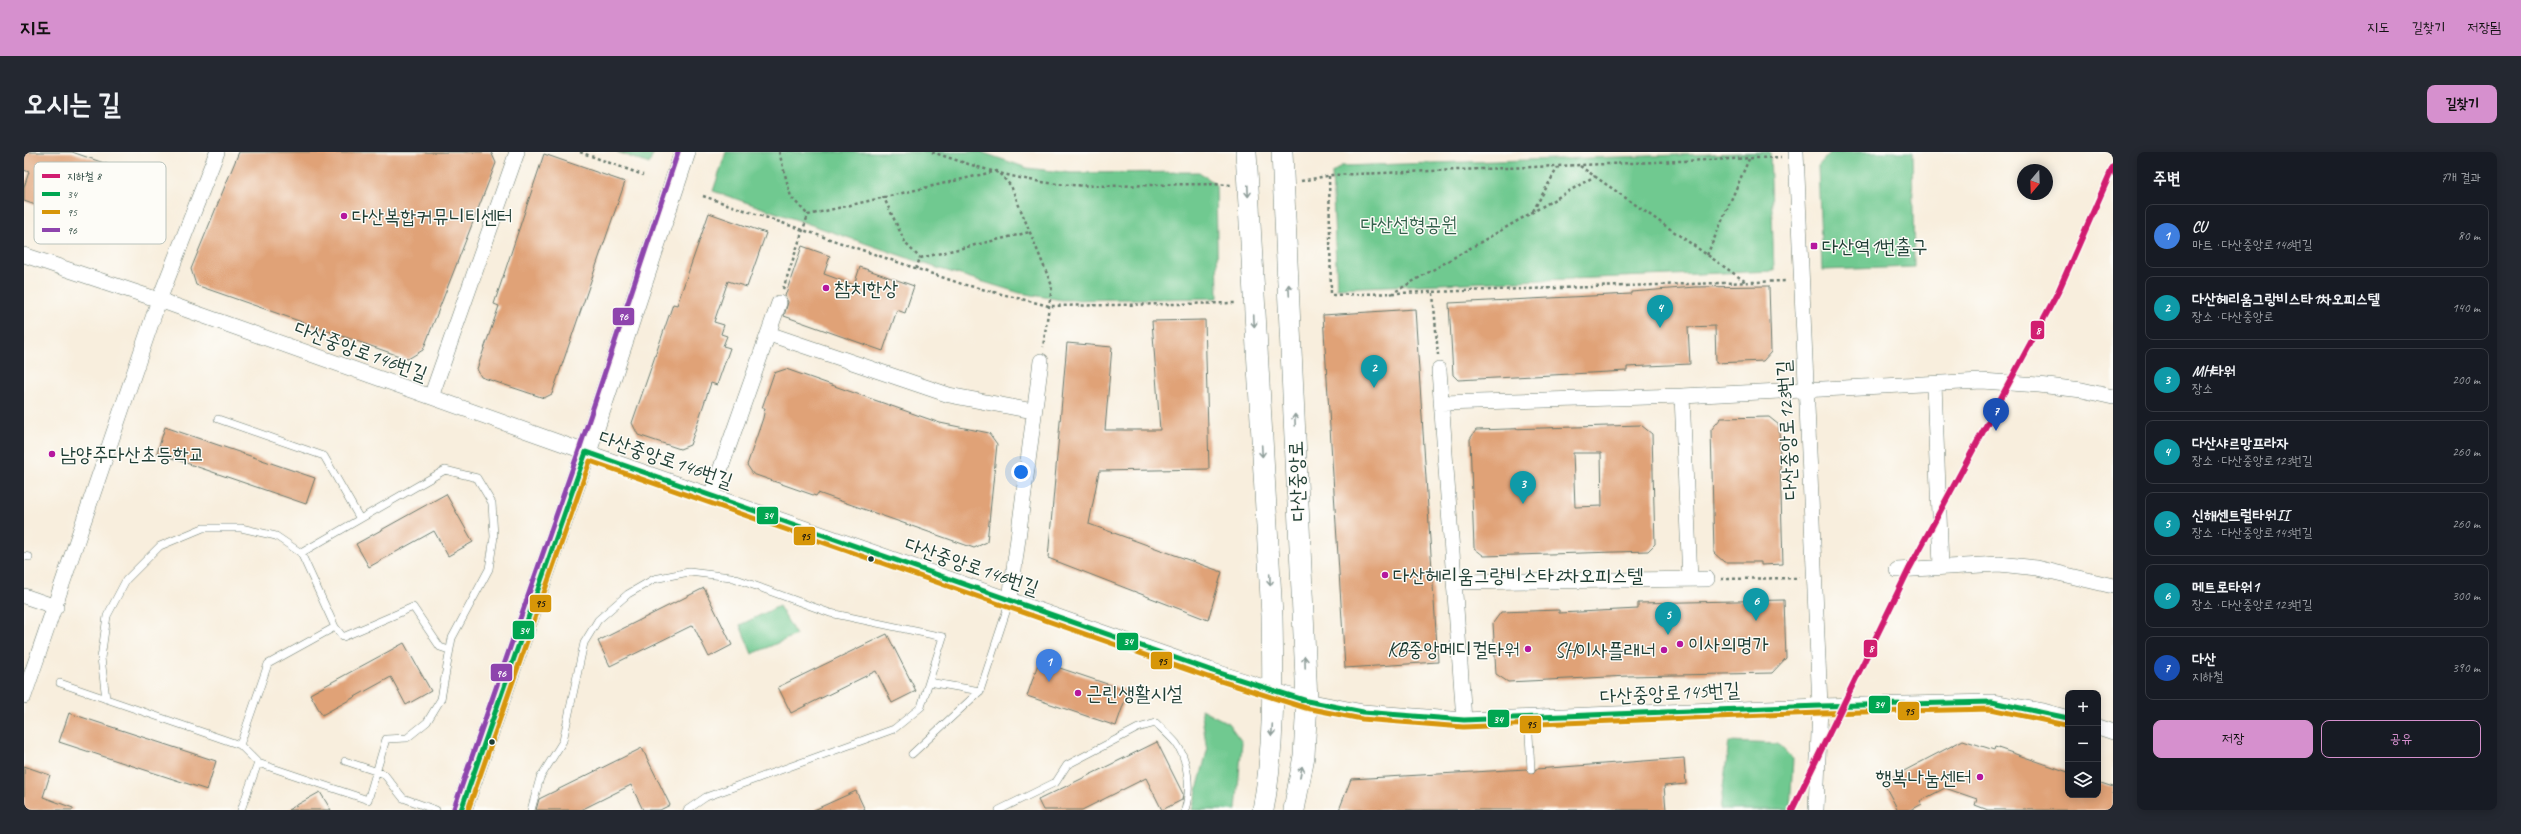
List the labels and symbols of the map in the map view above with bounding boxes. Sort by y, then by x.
legend [34,162,166,244]
north arrow [2017,164,2053,200]
text: 지하철 8 [67,169,102,183]
one-way arrow [1244,184,1252,197]
text: 34 [67,187,78,201]
place label: 다산복합커뮤니티센터 [352,204,513,229]
text: 95 [67,205,78,219]
marker: 다산복합커뮤니티센터 [339,211,349,221]
park label: 다산선형공원 [1361,212,1457,237]
text: 96 [67,223,78,237]
place label: 다산역1번출구 [1822,234,1928,259]
marker: 다산역1번출구 [1809,241,1819,251]
place label: 참치한상 [834,276,898,301]
marker: 참치한상 [821,283,831,293]
one-way arrow [1286,284,1293,297]
pin: 4 [1647,295,1673,328]
line badge: 96 [612,307,635,326]
text: 96 [618,309,629,323]
one-way arrow [1250,314,1257,327]
street label: 다산중앙로146번길 [291,315,431,387]
line badge: 8 [2030,320,2045,340]
text: 8 [2036,323,2043,337]
pin: 2 [1361,355,1387,388]
street label: 다산중앙로123번길 [1771,360,1803,500]
pin: 7 [1983,398,2009,431]
one-way arrow [1291,414,1299,427]
street label: 다산중앙로146번길 [596,424,736,494]
street label: 다산중앙로 [1283,440,1311,522]
place label: 남양주다산초등학교 [60,442,205,467]
one-way arrow [1258,444,1265,457]
marker: 남양주다산초등학교 [47,449,57,459]
your location [1011,462,1031,482]
pin: 3 [1510,471,1536,504]
line badge: 34 [756,506,779,525]
text: 34 [763,508,775,522]
line badge: 95 [793,526,816,546]
text: 95 [800,529,811,543]
street label: 다산중앙로146번길 [902,531,1042,601]
unlabelled marker [866,554,876,564]
place label: 다산헤리움그랑비스타2차오피스텔 [1393,563,1643,588]
marker: 다산헤리움그랑비스타2차오피스텔 [1380,570,1390,580]
one-way arrow [1266,573,1273,586]
pin: 6 [1743,588,1769,621]
line badge: 95 [529,594,552,613]
text: 95 [535,596,546,610]
pin: 5 [1655,602,1681,635]
line badge: 34 [512,620,535,640]
text: 34 [519,623,531,637]
line badge: 34 [1116,632,1139,651]
place label: 이사의명가 [1688,632,1768,657]
text: 34 [1123,634,1135,648]
place label: KB중앙메디컬타워 [1387,637,1520,662]
place label: SH이사플래너 [1555,638,1656,663]
marker: 이사의명가 [1675,639,1685,649]
line badge: 8 [1863,639,1878,658]
text: 8 [1869,641,1876,655]
marker: KB중앙메디컬타워 [1523,644,1533,654]
marker: SH이사플래너 [1659,645,1669,655]
pin: 1 [1036,649,1062,682]
line badge: 95 [1150,651,1173,670]
text: 95 [1157,654,1168,668]
one-way arrow [1302,656,1309,669]
line badge: 96 [490,663,513,682]
text: 96 [496,666,507,680]
street label: 다산중앙로145번길 [1600,677,1740,709]
place label: 근린생활시설 [1086,681,1183,706]
marker: 근린생활시설 [1073,688,1083,698]
line badge: 34 [1868,695,1891,714]
text: 34 [1874,697,1886,711]
line badge: 95 [1897,701,1920,721]
text: 95 [1904,704,1915,718]
line badge: 34 [1487,709,1510,728]
text: 34 [1493,712,1505,726]
line badge: 95 [1519,715,1542,734]
text: 95 [1526,717,1537,731]
one-way arrow [1268,723,1276,736]
unlabelled marker [487,737,497,747]
one-way arrow [1297,765,1305,778]
place label: 행복나눔센터 [1875,765,1972,790]
marker: 행복나눔센터 [1975,772,1985,782]

